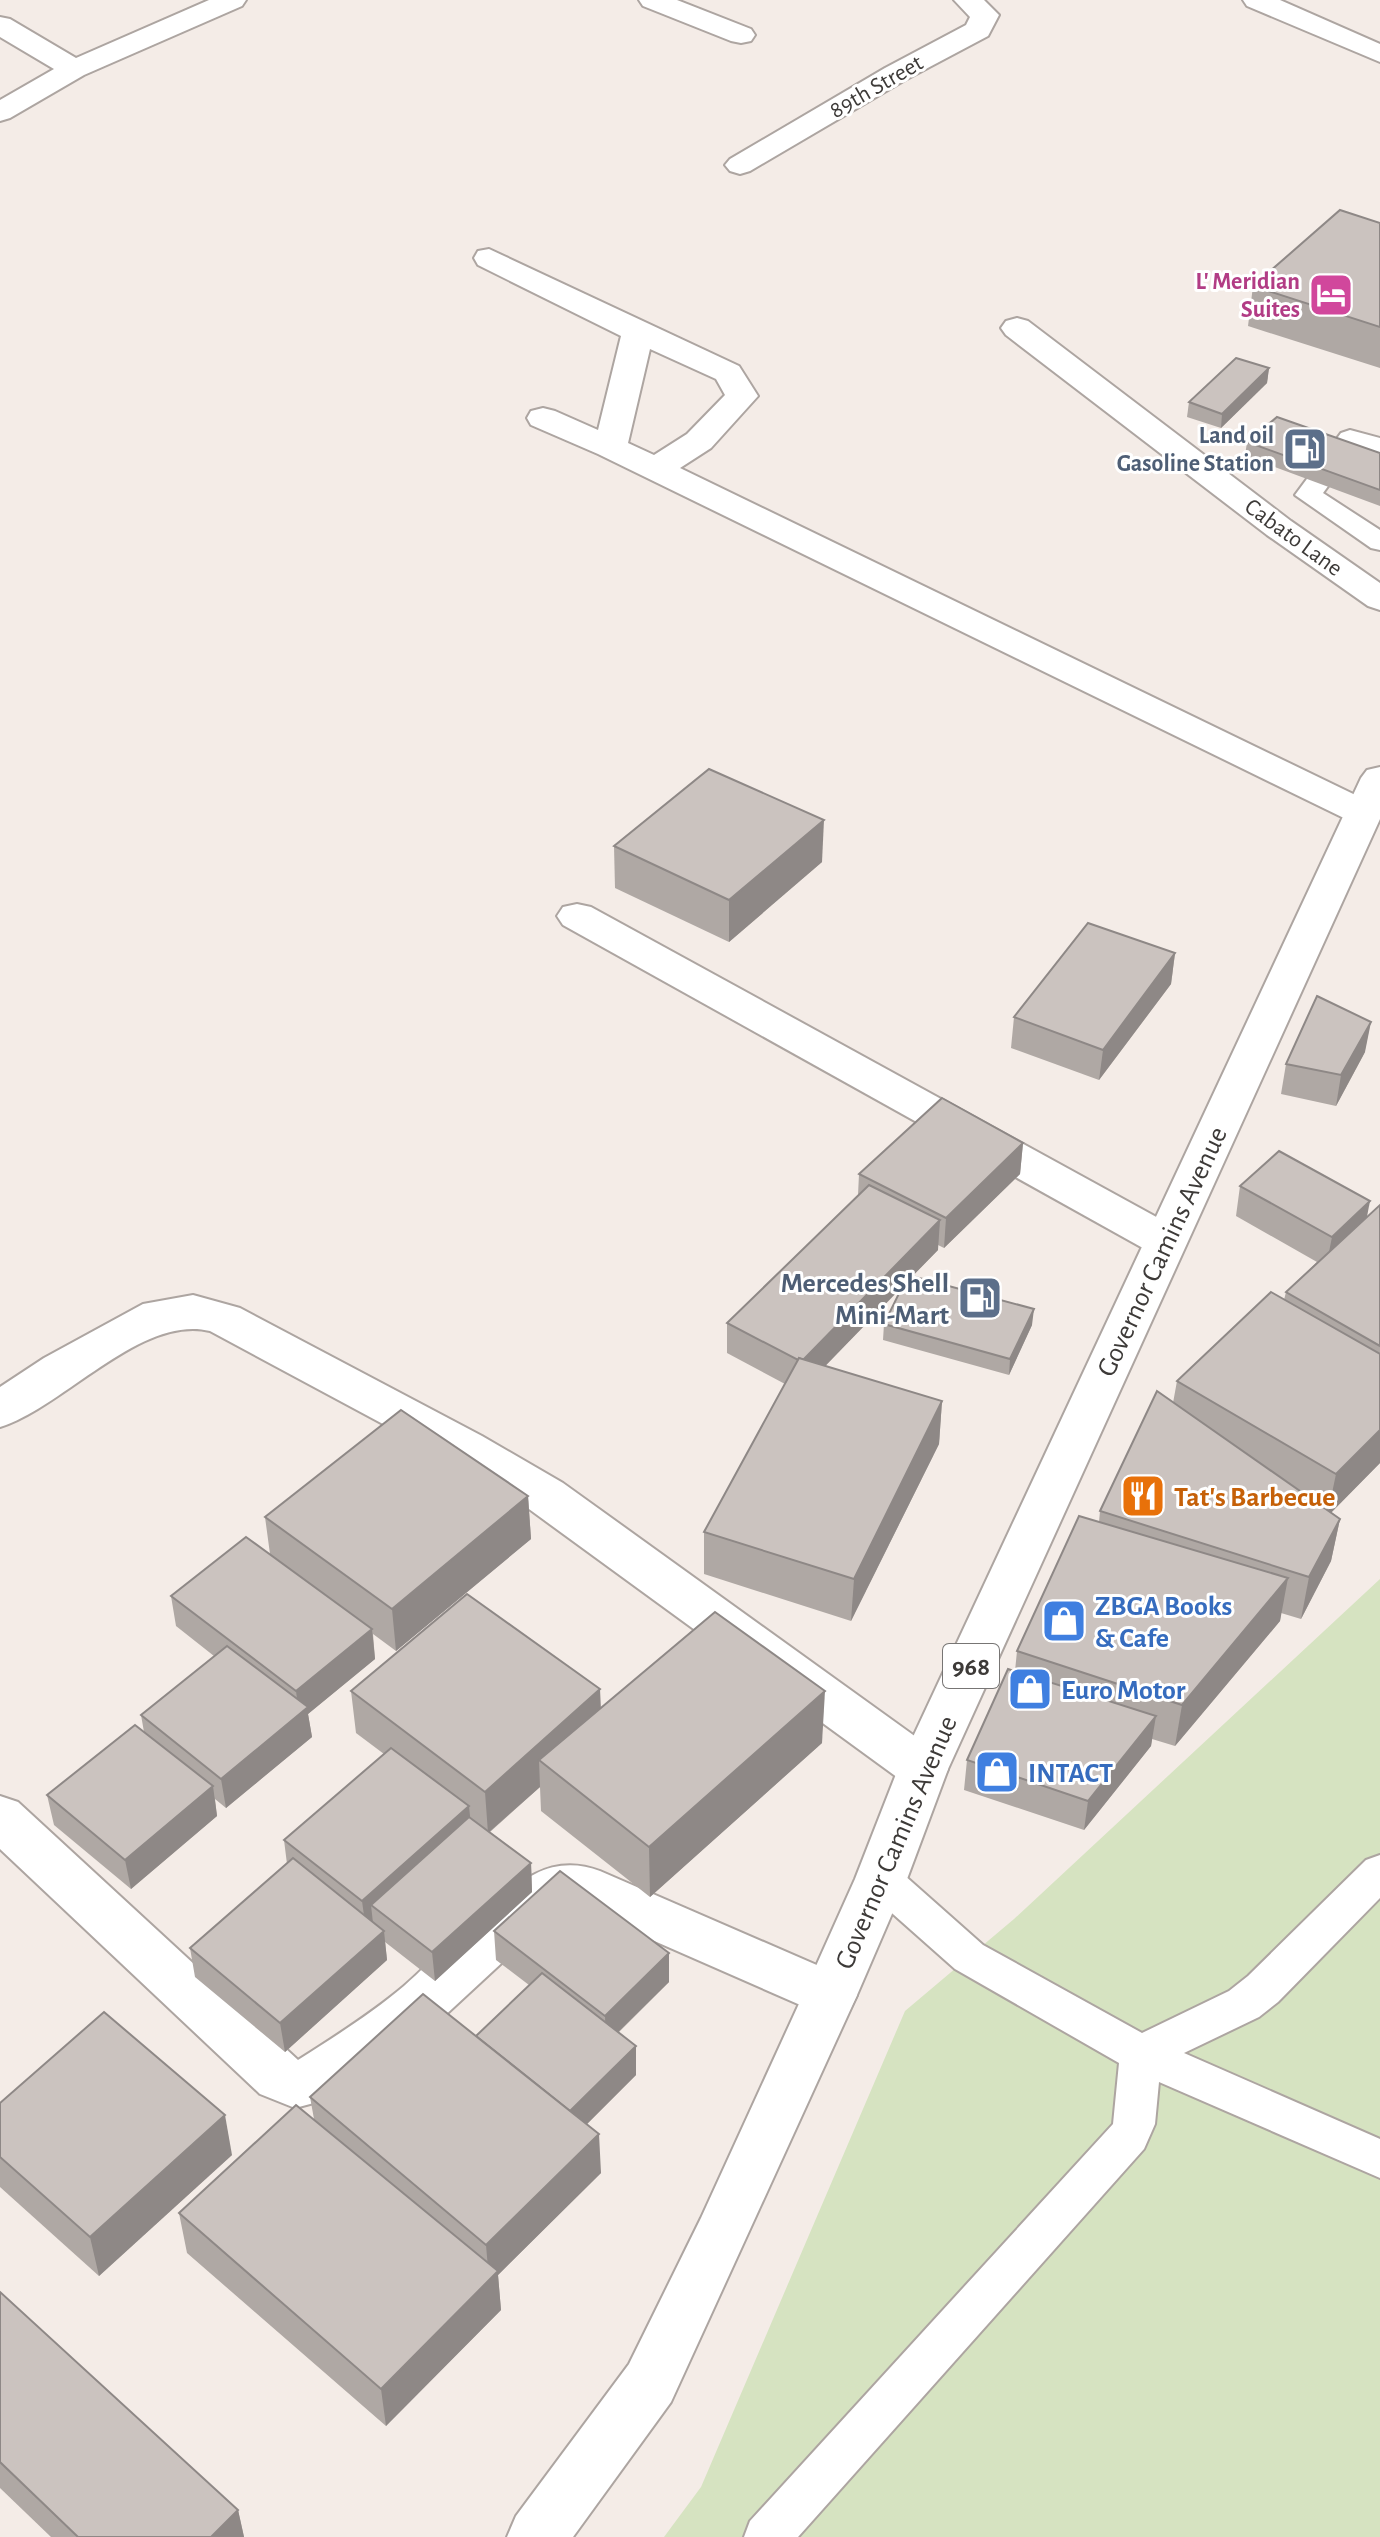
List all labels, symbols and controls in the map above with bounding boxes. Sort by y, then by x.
street label: 89th Street [826,50,928,123]
place label: L' Meridian Suites [1196,270,1300,322]
hotel icon: L' Meridian Suites [1307,271,1355,319]
place label: Land oil Gasoline Station [1117,424,1274,476]
fuel station icon: Land oil Gasoline Station [1281,425,1329,473]
street label: Cabato Lane [1240,494,1347,581]
street label: Governor Camins Avenue [1093,1123,1233,1381]
place label: Mercedes Shell Mini-Mart [781,1270,950,1330]
fuel station icon: Mercedes Shell Mini-Mart [956,1274,1004,1322]
restaurant icon: Tat's Barbecue [1119,1472,1167,1520]
place label: Tat's Barbecue [1174,1484,1336,1512]
place label: ZBGA Books & Cafe [1095,1593,1232,1653]
shop icon: ZBGA Books & Cafe [1040,1597,1088,1645]
road number: 968 [943,1644,999,1688]
shop icon: Euro Motor [1006,1665,1054,1713]
place label: Euro Motor [1061,1677,1186,1705]
street label: Governor Camins Avenue [831,1712,963,1973]
shop icon: INTACT [973,1748,1021,1796]
place label: INTACT [1028,1760,1113,1788]

